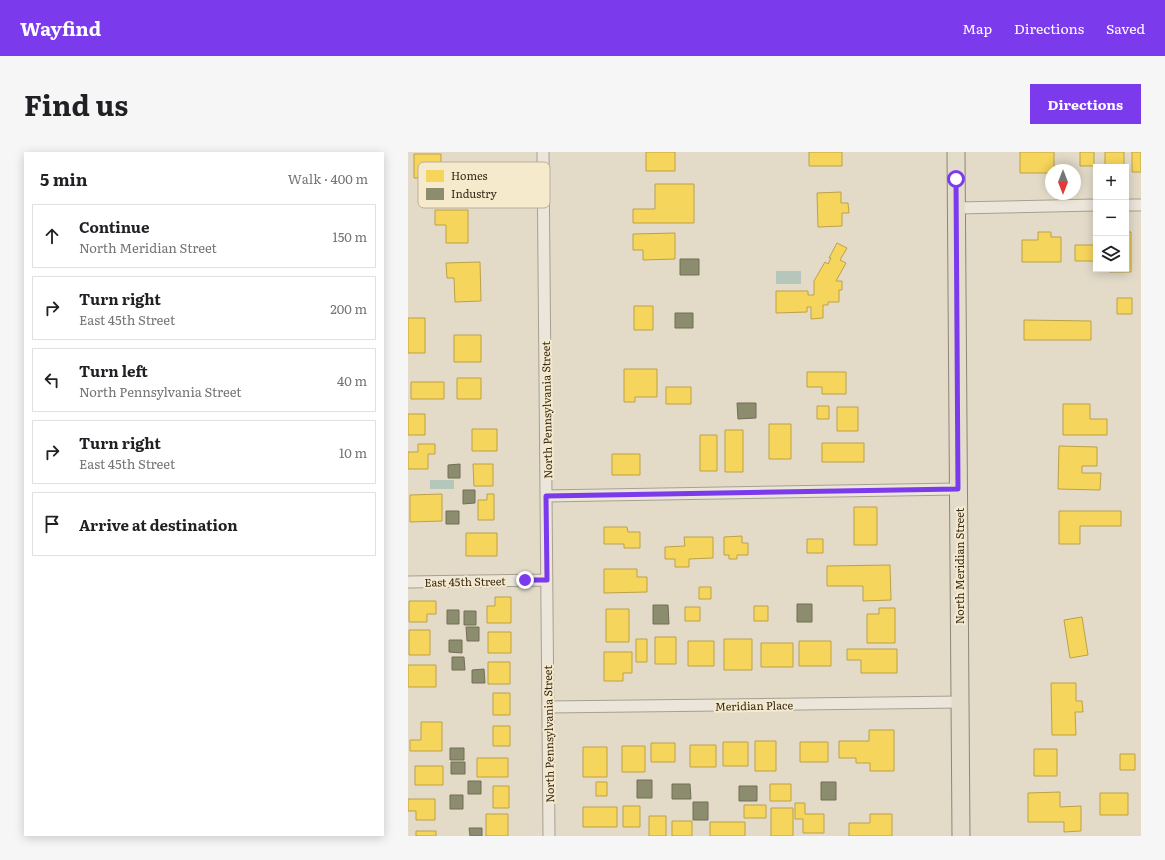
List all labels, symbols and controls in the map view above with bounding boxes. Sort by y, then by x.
text: Wayfind [20,14,101,42]
text: Map [962,18,992,38]
text: Directions [1014,18,1084,38]
text: Saved [1106,18,1145,38]
text: Find us [24,83,128,125]
button: Directions [1030,84,1141,124]
legend [418,162,550,208]
north arrow [1045,164,1081,200]
map controls [1093,164,1129,272]
button: + [1093,164,1129,200]
text: 5 min [40,166,88,191]
text: Homes [451,167,488,183]
text: Walk · 400 m [288,169,368,188]
route start [947,170,965,188]
text: Industry [451,185,498,201]
button: − [1093,200,1129,236]
text: Continue [79,215,149,238]
icon: ahead [41,225,63,247]
text: 150 m [332,227,367,246]
button: layers [1093,236,1129,272]
text: North Meridian Street [79,238,217,257]
text: Turn right [79,287,161,310]
icon: right [41,297,63,319]
text: 200 m [330,299,367,318]
text: East 45th Street [79,310,175,329]
street label: North Pennsylvania Street [537,341,555,479]
text: Turn left [79,359,148,382]
icon: left [41,369,63,391]
text: 40 m [337,371,367,390]
text: North Pennsylvania Street [79,382,242,401]
text: Turn right [79,431,161,454]
icon: right [41,441,63,463]
text: 10 m [339,443,367,462]
text: East 45th Street [79,454,175,473]
street label: North Meridian Street [951,507,967,624]
icon: arrive [41,513,63,535]
text: Arrive at destination [79,513,238,536]
route end [516,571,534,589]
street label: East 45th Street [424,572,506,590]
street label: North Pennsylvania Street [539,665,557,803]
street label: Meridian Place [715,696,794,714]

